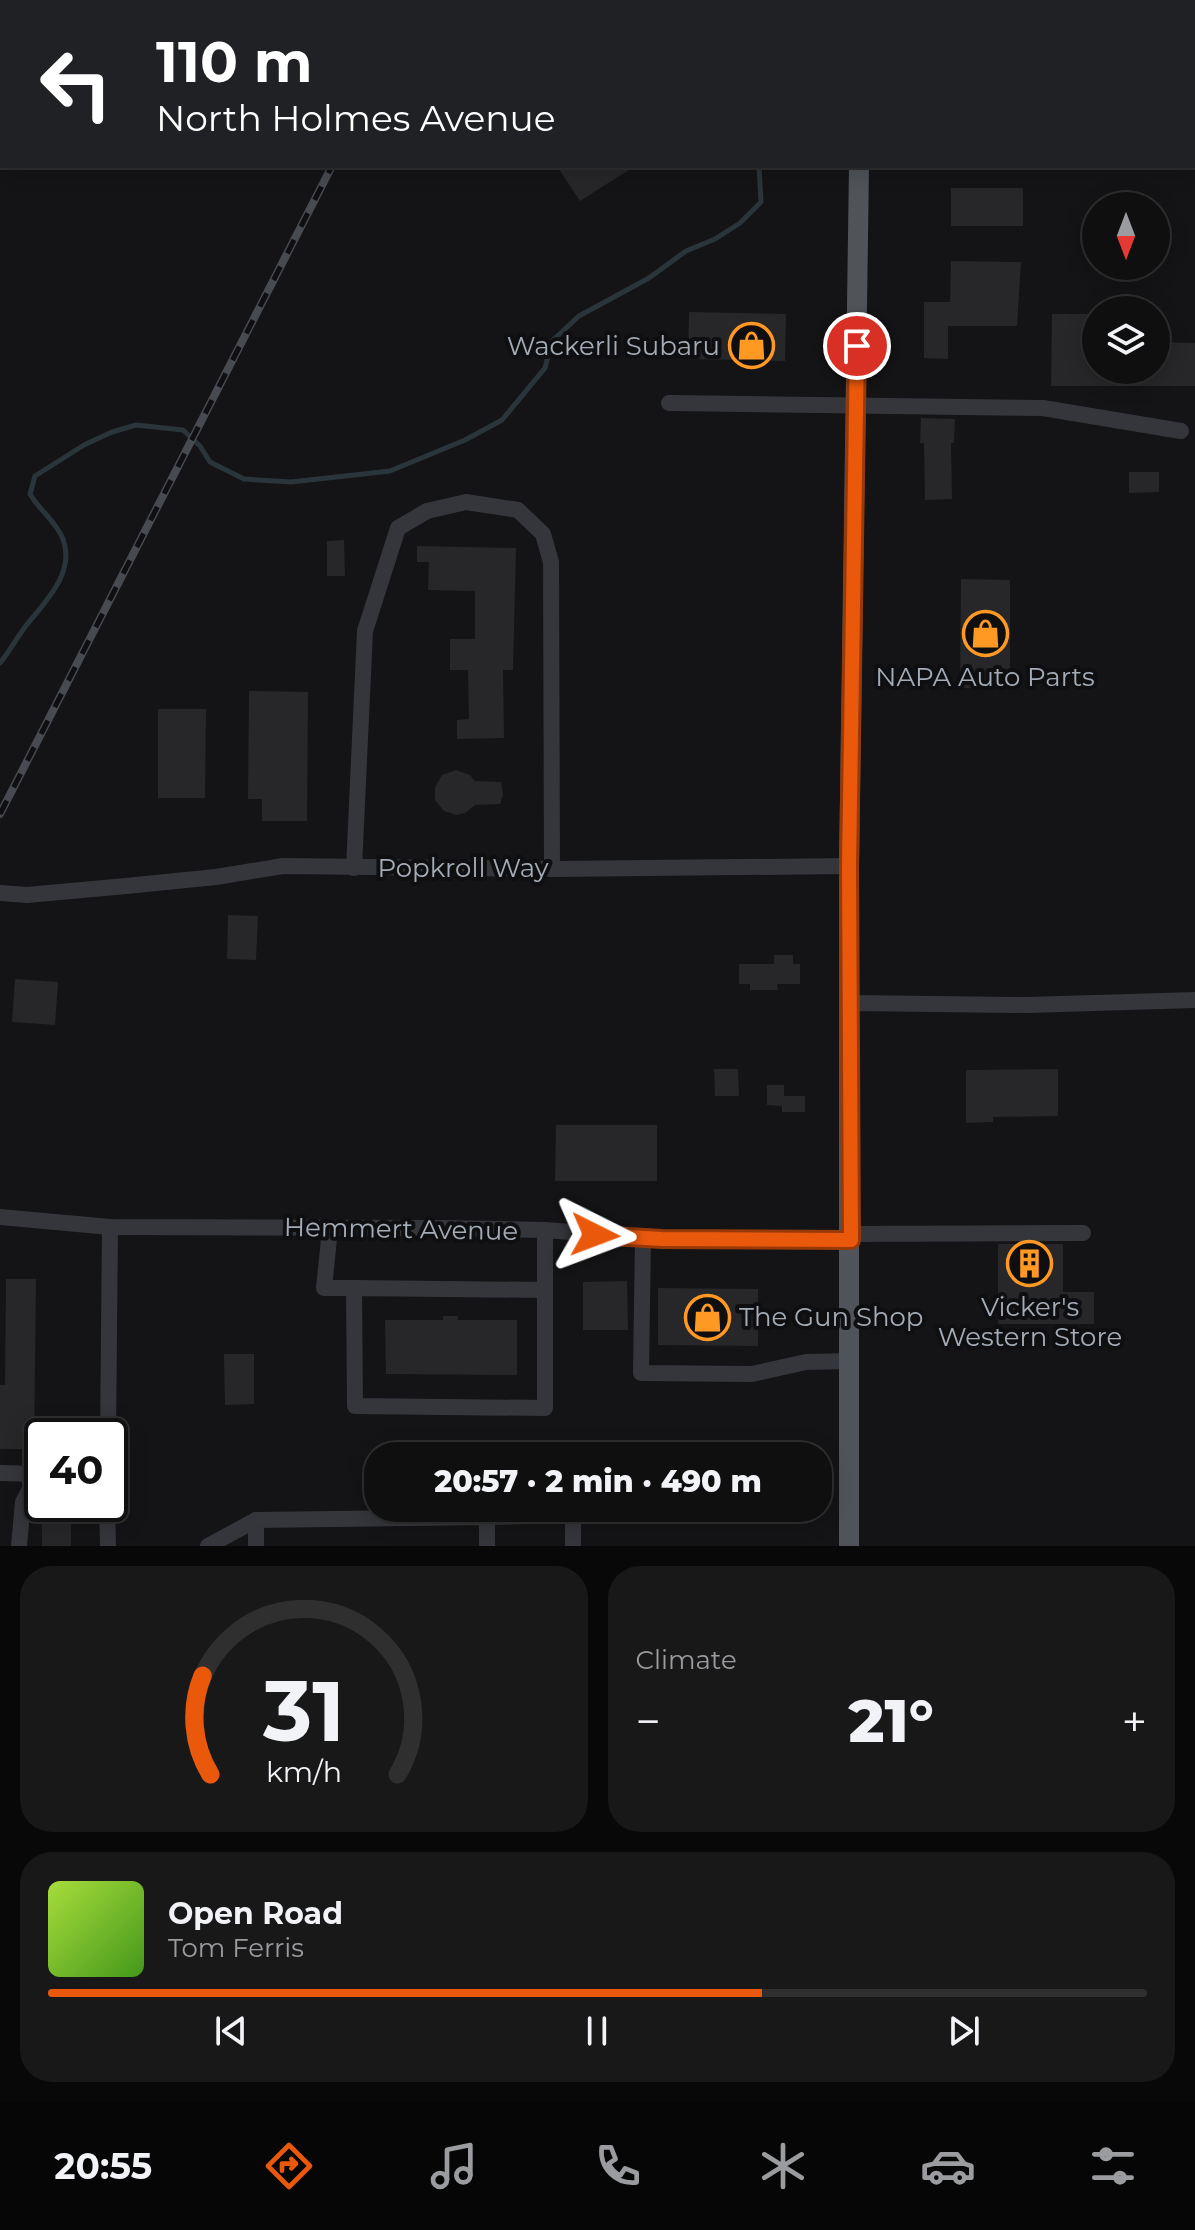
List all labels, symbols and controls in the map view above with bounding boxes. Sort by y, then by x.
text: 110 m [156,28,313,96]
icon: left [24,32,128,136]
text: North Holmes Avenue [156,96,556,140]
north arrow [1082,192,1170,280]
map controls [1082,192,1170,384]
button: layers [1082,296,1170,384]
pin [823,312,891,380]
shop icon: Wackerli Subaru [727,322,775,370]
icon: arrive [835,324,879,368]
place label: Wackerli Subaru [507,330,720,362]
shop icon: NAPA Auto Parts [961,610,1009,658]
place label: NAPA Auto Parts [875,661,1095,693]
street label: Popkroll Way [377,852,549,884]
position arrow [553,1193,637,1277]
street label: Hemmert Avenue [284,1211,518,1247]
building icon: Vicker's Western Store [1006,1240,1054,1288]
place label: Vicker's Western Store [938,1291,1122,1353]
shop icon: The Gun Shop [684,1293,732,1341]
place label: The Gun Shop [739,1301,923,1333]
speed limit sign: 40 [24,1418,128,1522]
text: 20:57 · 2 min · 490 m [434,1463,762,1500]
text: Climate [636,1644,737,1676]
text: 31 [262,1660,345,1762]
text: 21° [849,1684,934,1757]
text: − [636,1694,661,1748]
text: + [1122,1694,1147,1748]
text: km/h [266,1754,342,1789]
text: Open Road [168,1895,343,1932]
text: Tom Ferris [168,1932,304,1964]
icon: previous [209,2009,253,2053]
icon: pause [575,2009,619,2053]
icon: next [942,2009,986,2053]
icon: directions [261,2138,317,2194]
icon: music [426,2138,482,2194]
icon: phone [590,2138,646,2194]
icon: climate [755,2138,811,2194]
icon: car [920,2138,976,2194]
icon: filters [1085,2138,1141,2194]
text: 20:55 [54,2144,152,2188]

